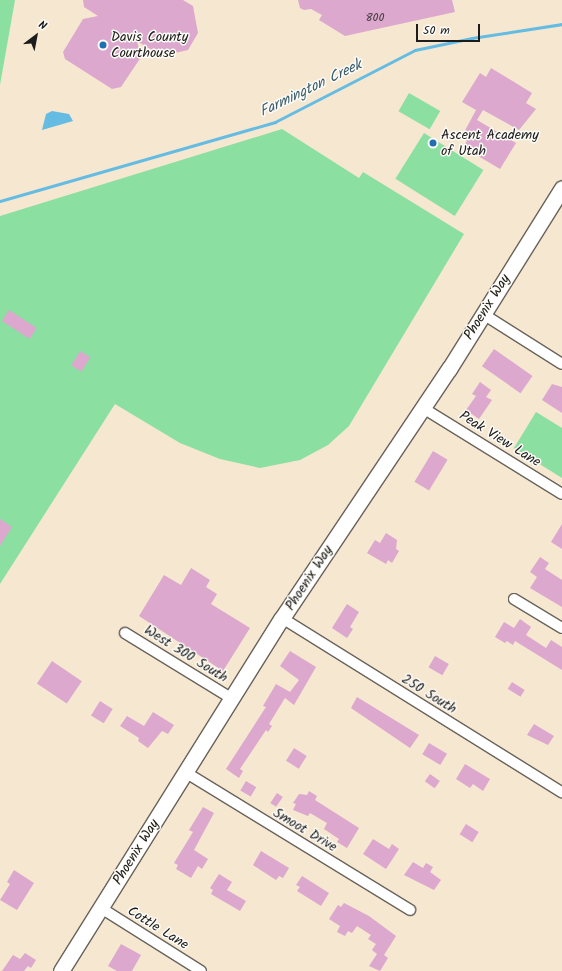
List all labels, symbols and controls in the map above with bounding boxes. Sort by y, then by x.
house number: 800 [365,11,385,25]
north arrow [16,16,56,56]
text: N [35,16,50,35]
scale bar [418,16,482,42]
text: 50 m [423,21,450,40]
place label: Davis County Courthouse [111,29,188,62]
marker: Davis County Courthouse [98,40,108,50]
water label: Farmington Creek [257,56,365,122]
place label: Ascent Academy of Utah [441,127,539,160]
marker: Ascent Academy of Utah [428,138,438,148]
street label: Phoenix Way [460,271,514,343]
street label: Peak View Lane [456,407,544,471]
street label: Phoenix Way [282,542,336,614]
street label: West 300 South [141,622,231,686]
street label: 250 South [398,671,460,717]
street label: Smoot Drive [270,804,340,856]
street label: Phoenix Way [109,816,163,888]
street label: Cottle Lane [124,903,192,953]

